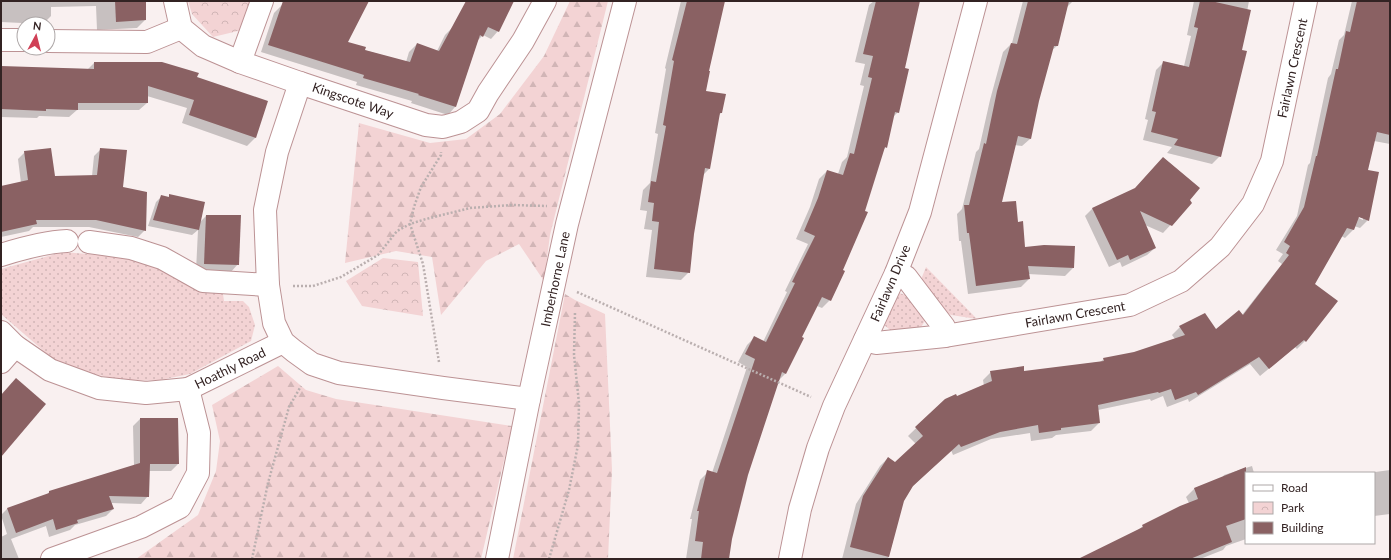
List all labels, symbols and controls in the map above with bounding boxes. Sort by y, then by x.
north arrow [16,16,56,56]
street label: Fairlawn Crescent [1274,16,1310,119]
text: N [32,19,42,33]
street label: Kingscote Way [310,79,396,122]
street label: Imberhorne Lane [537,230,573,328]
street label: Fairlawn Drive [867,242,913,324]
street label: Fairlawn Crescent [1024,297,1127,331]
street label: Hoathly Road [192,344,268,392]
legend [1245,472,1375,544]
text: Road [1281,480,1308,495]
text: Park [1281,500,1305,515]
text: Building [1281,520,1324,535]

